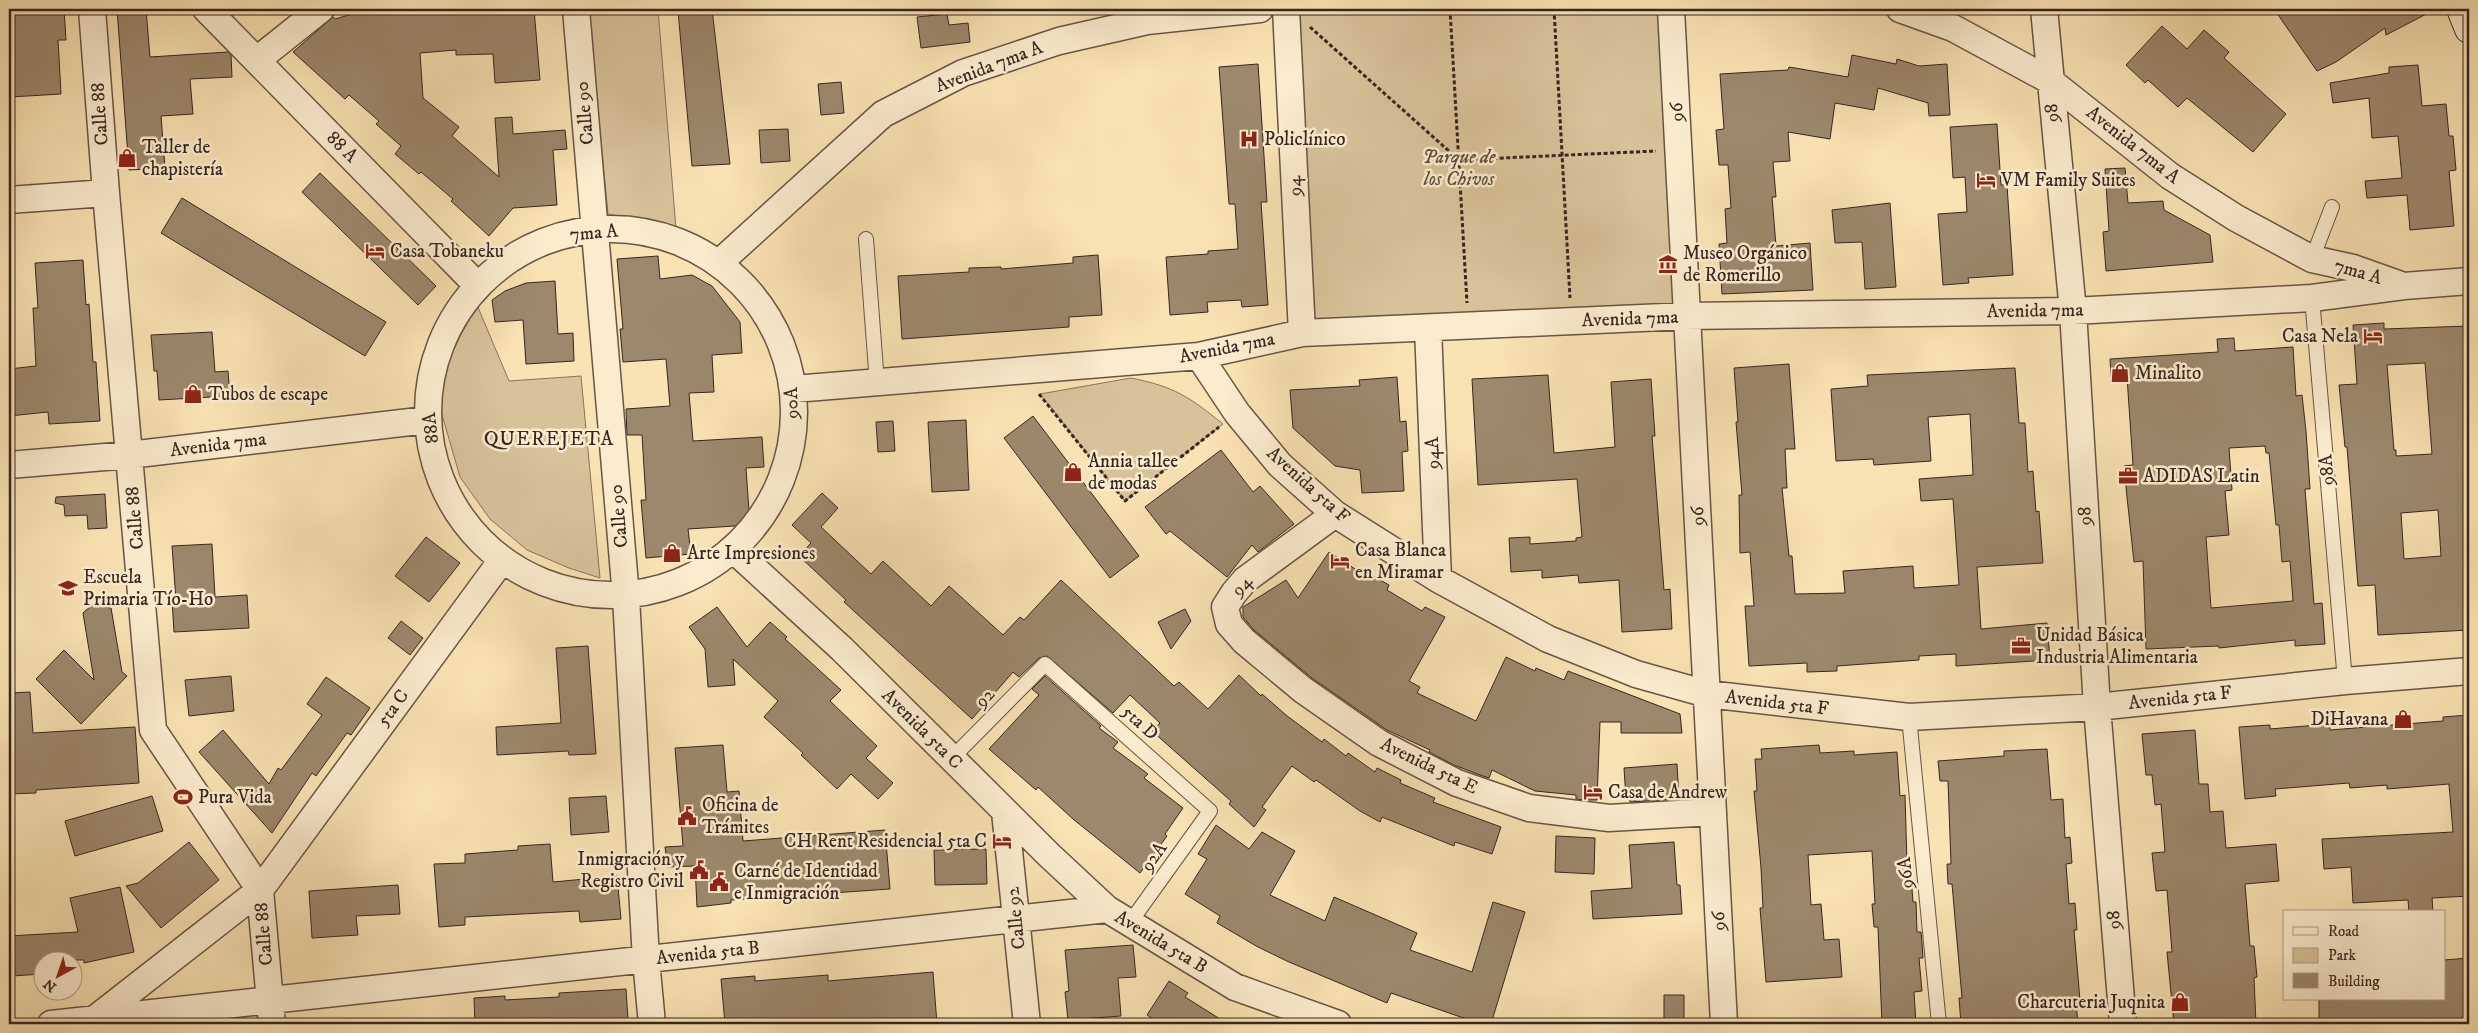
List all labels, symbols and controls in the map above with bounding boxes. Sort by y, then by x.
street label: Avenida 7ma A [932,36,1047,98]
street label: Calle 90 [571,80,599,146]
street label: Calle 88 [86,82,114,146]
street label: 96 [1665,101,1689,123]
street label: Avenida 7ma A [2081,101,2185,189]
street label: 98 [2040,102,2065,125]
street label: 88 A [321,126,363,168]
hospital icon: Policlínico [1238,128,1260,150]
place label: Policlínico [1264,128,1345,151]
place label: Taller de chapistería [142,136,223,181]
park label: Parque de los Chivos [1423,146,1496,191]
shop icon: Taller de chapistería [116,147,138,169]
hotel icon: VM Family Suites [1975,169,1997,191]
place label: VM Family Suites [2000,169,2136,192]
street label: 94 [1283,174,1307,198]
street label: 7ma A [569,219,620,247]
hotel icon: Casa Tobaneku [364,240,386,262]
place label: Casa Tobaneku [390,240,504,263]
place label: Museo Orgánico de Romerillo [1683,242,1807,287]
museum icon: Museo Orgánico de Romerillo [1657,253,1679,275]
street label: 7ma A [2332,254,2385,290]
street label: Avenida 7ma [1986,299,2084,323]
street label: Avenida 7ma [1581,306,1679,332]
place label: Casa Nela [2282,325,2358,348]
hotel icon: Casa Nela [2362,325,2384,347]
street label: Avenida 7ma [1177,327,1277,369]
shop icon: Minalito [2109,362,2131,384]
place label: Minalito [2135,362,2201,385]
shop icon: Tubos de escape [182,383,204,405]
place label: Tubos de escape [208,383,328,406]
street label: 90A [780,386,804,420]
street label: 88A [418,410,444,445]
district label: QUEREJETA [484,427,614,452]
street label: Avenida 7ma [169,428,267,462]
street label: 94A [1421,435,1445,471]
street label: Avenida 5ta F [1262,442,1354,528]
place label: Annia tallee de modas [1088,450,1178,495]
street label: 98A [2314,453,2340,487]
shop icon: Annia tallee de modas [1062,461,1084,483]
office icon: ADIDAS Latin [2117,465,2139,487]
place label: ADIDAS Latin [2143,465,2260,488]
street label: Calle 90 [605,483,633,549]
street label: Calle 88 [121,486,149,550]
street label: 96 [1686,505,1710,527]
street label: 98 [2073,506,2097,527]
place label: Casa Blanca en Miramar [1355,539,1446,584]
shop icon: Arte Impresiones [661,542,683,564]
place label: Arte Impresiones [687,542,815,565]
hotel icon: Casa Blanca en Miramar [1329,550,1351,572]
place label: Escuela Primaria Tío-Ho [83,566,213,611]
street label: 94 [1226,570,1258,602]
school or university icon: Escuela Primaria Tío-Ho [57,577,79,599]
place label: Unidad Básica Industria Alimentaria [2036,624,2198,669]
office icon: Unidad Básica Industria Alimentaria [2010,635,2032,657]
street label: Avenida 5ta F [2127,681,2233,715]
street label: 92 [970,683,1000,713]
street label: Avenida 5ta C [877,684,967,774]
street label: 5ta C [372,685,414,731]
street label: Avenida 5ta F [1724,685,1830,721]
street label: 5ta D [1117,700,1163,746]
place label: DiHavana [2311,708,2388,731]
shop icon: DiHavana [2392,708,2414,730]
street label: Avenida 5ta E [1377,733,1481,799]
hotel icon: Casa de Andrew [1582,781,1604,803]
place label: Casa de Andrew [1608,781,1727,804]
sports icon: Pura Vida [172,786,194,808]
place label: Pura Vida [198,786,272,809]
place label: Oficina de Trámites [702,794,779,839]
public building icon: Oficina de Trámites [676,805,698,827]
place label: CH Rent Residencial 5ta C [784,830,987,853]
hotel icon: CH Rent Residencial 5ta C [991,830,1013,852]
street label: 92A [1135,837,1173,877]
place label: Inmigración y Registro Civil [577,848,685,893]
street label: 96A [1893,855,1919,891]
public building icon: Inmigración y Registro Civil [688,859,710,881]
place label: Carné de Identidad e Inmigración [734,860,878,905]
public building icon: Carné de Identidad e Inmigración [708,871,730,893]
street label: Calle 92 [1001,885,1031,950]
street label: Calle 88 [250,902,278,966]
street label: Avenida 5ta B [1110,905,1212,979]
street label: 96 [1707,910,1731,932]
street label: 98 [2102,910,2126,931]
legend [2283,910,2446,1000]
text: Road [2328,922,2360,941]
street label: Avenida 5ta B [655,936,761,970]
text: Park [2328,946,2357,965]
north arrow [32,950,82,1000]
text: Building [2328,972,2380,991]
text: N [40,974,60,996]
place label: Charcuteria Juqnita [2017,991,2165,1015]
shop icon: Charcuteria Juqnita [2169,991,2191,1013]

